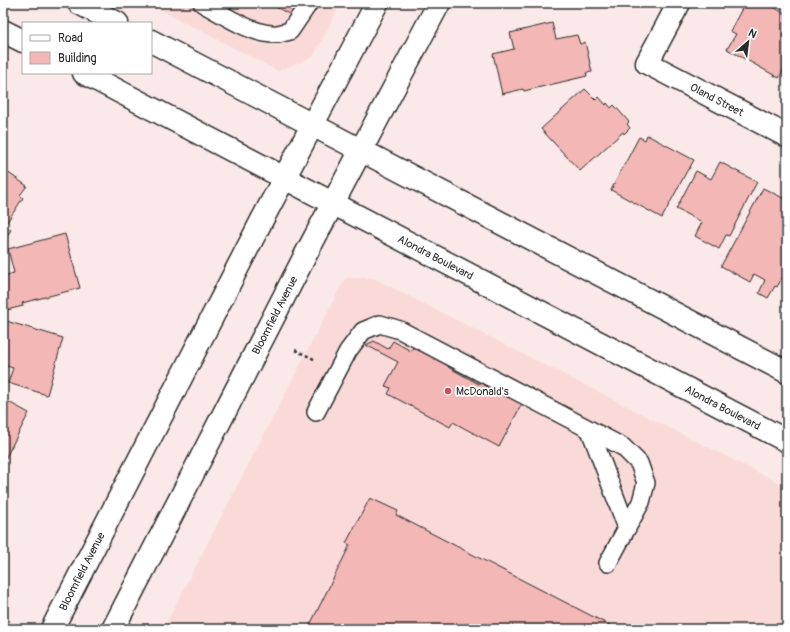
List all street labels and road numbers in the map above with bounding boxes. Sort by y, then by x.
street label: Oland Street [688,81,746,119]
street label: Alondra Boulevard [395,232,476,283]
street label: Bloomfield Avenue [249,274,301,357]
street label: Alondra Boulevard [682,383,763,433]
street label: Bloomfield Avenue [57,530,108,613]

